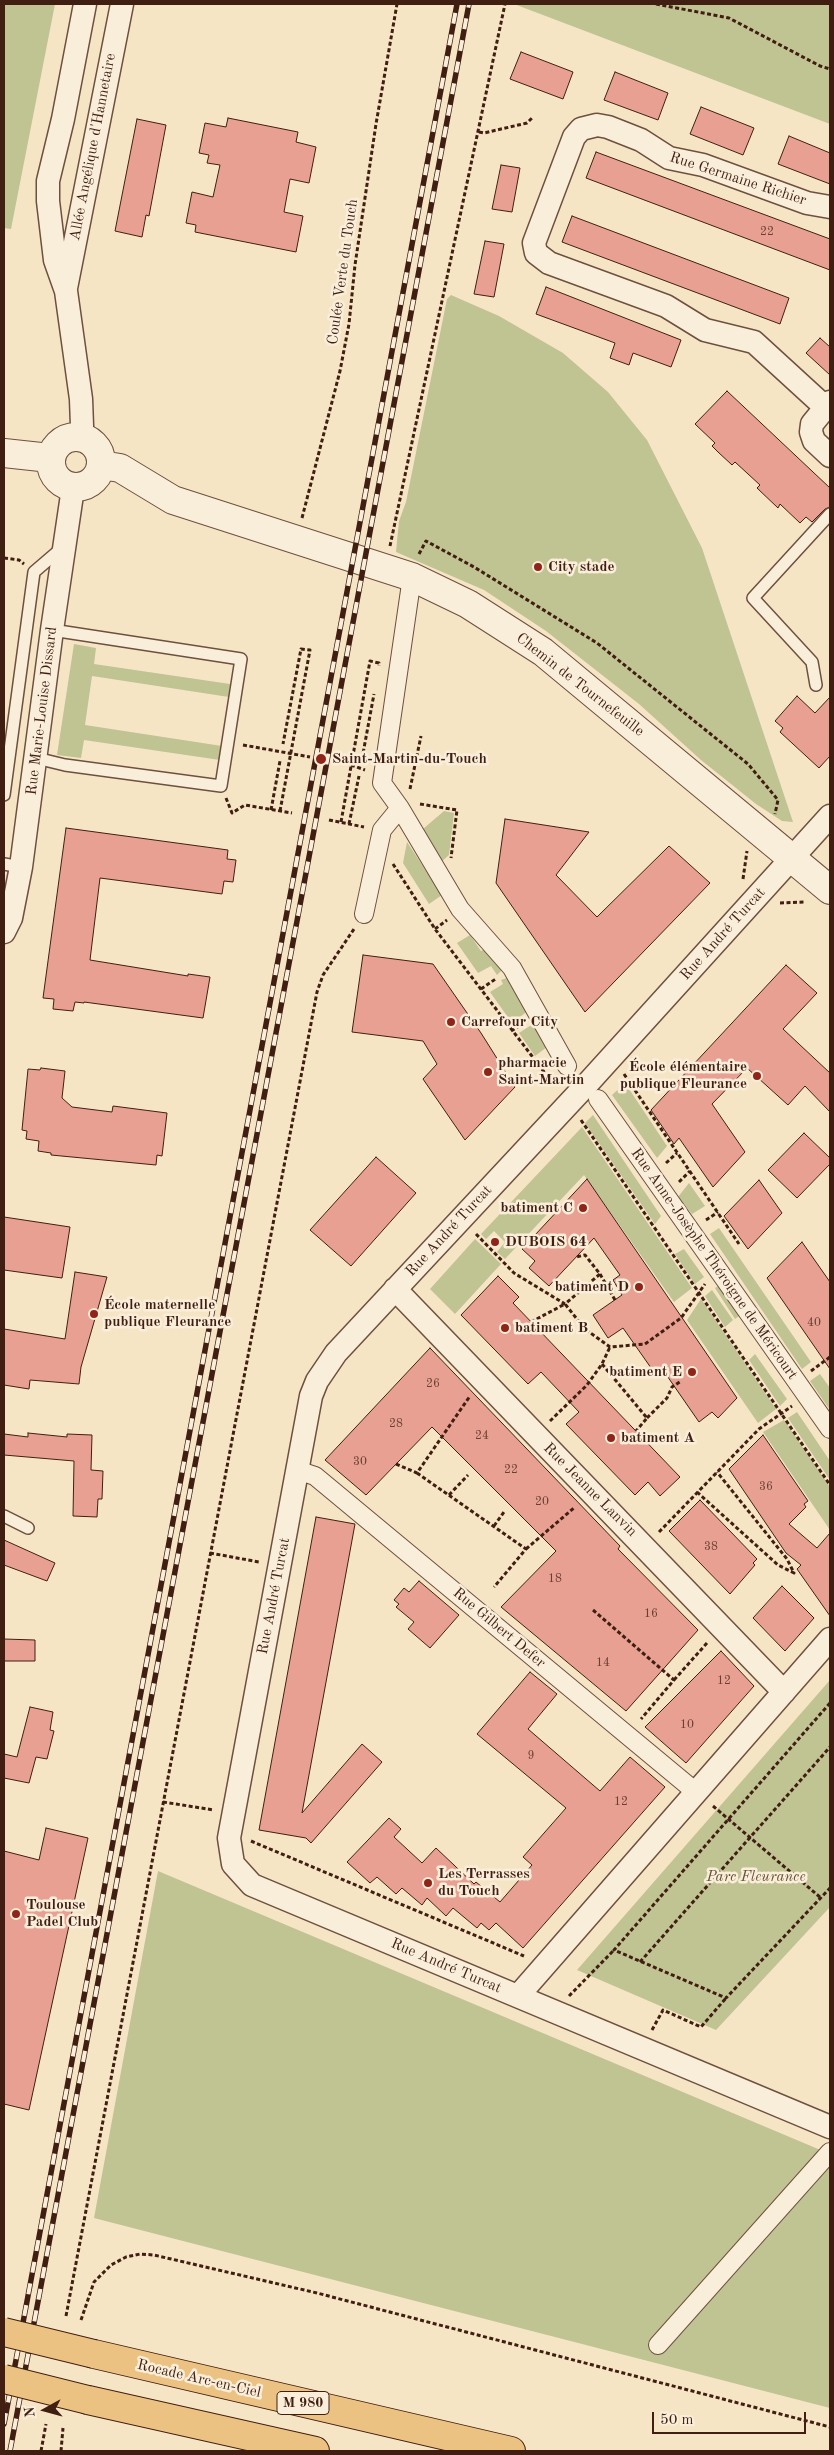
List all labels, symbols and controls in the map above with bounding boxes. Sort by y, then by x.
street label: Allée Angélique d'Hannetaire [66,52,120,242]
street label: Rue Germaine Richier [667,148,809,210]
street label: Coulée Verte du Touch [324,198,362,346]
house number: 22 [760,225,774,239]
place label: City stade [548,558,615,576]
marker: City stade [532,561,544,573]
street label: Rue Marie-Louise Dissard [23,626,61,796]
street label: Chemin de Tournefeuille [512,629,648,741]
place label: Saint-Martin-du-Touch [332,750,487,768]
marker: Saint-Martin-du-Touch [314,752,328,766]
street label: Rue André Turcat [677,884,769,984]
place label: Carrefour City [461,1013,558,1031]
marker: Carrefour City [445,1016,457,1028]
place label: pharmacie Saint-Martin [498,1054,584,1089]
place label: École élémentaire publique Fleurance [620,1058,747,1093]
marker: pharmacie Saint-Martin [482,1066,494,1078]
marker: École élémentaire publique Fleurance [751,1070,763,1082]
street label: Rue Anne-Josèphe Théroigne de Méricourt [627,1145,801,1383]
street label: Rue André Turcat [402,1182,496,1280]
place label: batiment C [501,1199,573,1217]
marker: batiment C [577,1202,589,1214]
place label: DUBOIS 64 [505,1233,587,1251]
marker: DUBOIS 64 [489,1236,501,1248]
place label: batiment D [555,1278,629,1296]
marker: batiment D [633,1281,645,1293]
place label: École maternelle publique Fleurance [104,1296,231,1331]
marker: École maternelle publique Fleurance [88,1308,100,1320]
house number: 40 [807,1316,821,1330]
place label: batiment B [515,1319,588,1337]
marker: batiment B [499,1322,511,1334]
place label: batiment E [609,1363,682,1381]
marker: batiment E [686,1366,698,1378]
house number: 26 [426,1377,440,1391]
house number: 28 [389,1417,403,1431]
house number: 24 [475,1429,489,1443]
place label: batiment A [621,1429,695,1447]
marker: batiment A [605,1432,617,1444]
street label: Rue Jeanne Lanvin [539,1439,641,1541]
house number: 30 [353,1455,367,1469]
house number: 22 [504,1463,518,1477]
house number: 36 [759,1480,773,1494]
house number: 20 [535,1495,549,1509]
street label: Rue André Turcat [254,1536,294,1656]
house number: 38 [704,1540,718,1554]
house number: 18 [548,1572,562,1586]
street label: Rue Gilbert Defer [449,1584,549,1672]
house number: 16 [644,1607,658,1621]
house number: 14 [596,1656,610,1670]
house number: 12 [717,1674,731,1688]
house number: 10 [680,1718,694,1732]
house number: 9 [528,1749,534,1763]
house number: 12 [614,1795,628,1809]
place label: Les Terrasses du Touch [438,1865,530,1900]
park label: Parc Fleurance [706,1868,806,1886]
marker: Les Terrasses du Touch [422,1877,434,1889]
place label: Toulouse Padel Club [26,1896,98,1931]
marker: Toulouse Padel Club [10,1908,22,1920]
street label: Rue André Turcat [388,1935,504,1997]
street label: Rocade Arc-en-Ciel [135,2356,263,2402]
north arrow [20,2385,70,2435]
road number: M 980 [277,2392,329,2414]
scale bar [654,2402,808,2434]
text: N [23,2406,38,2418]
text: 50 m [660,2413,694,2428]

